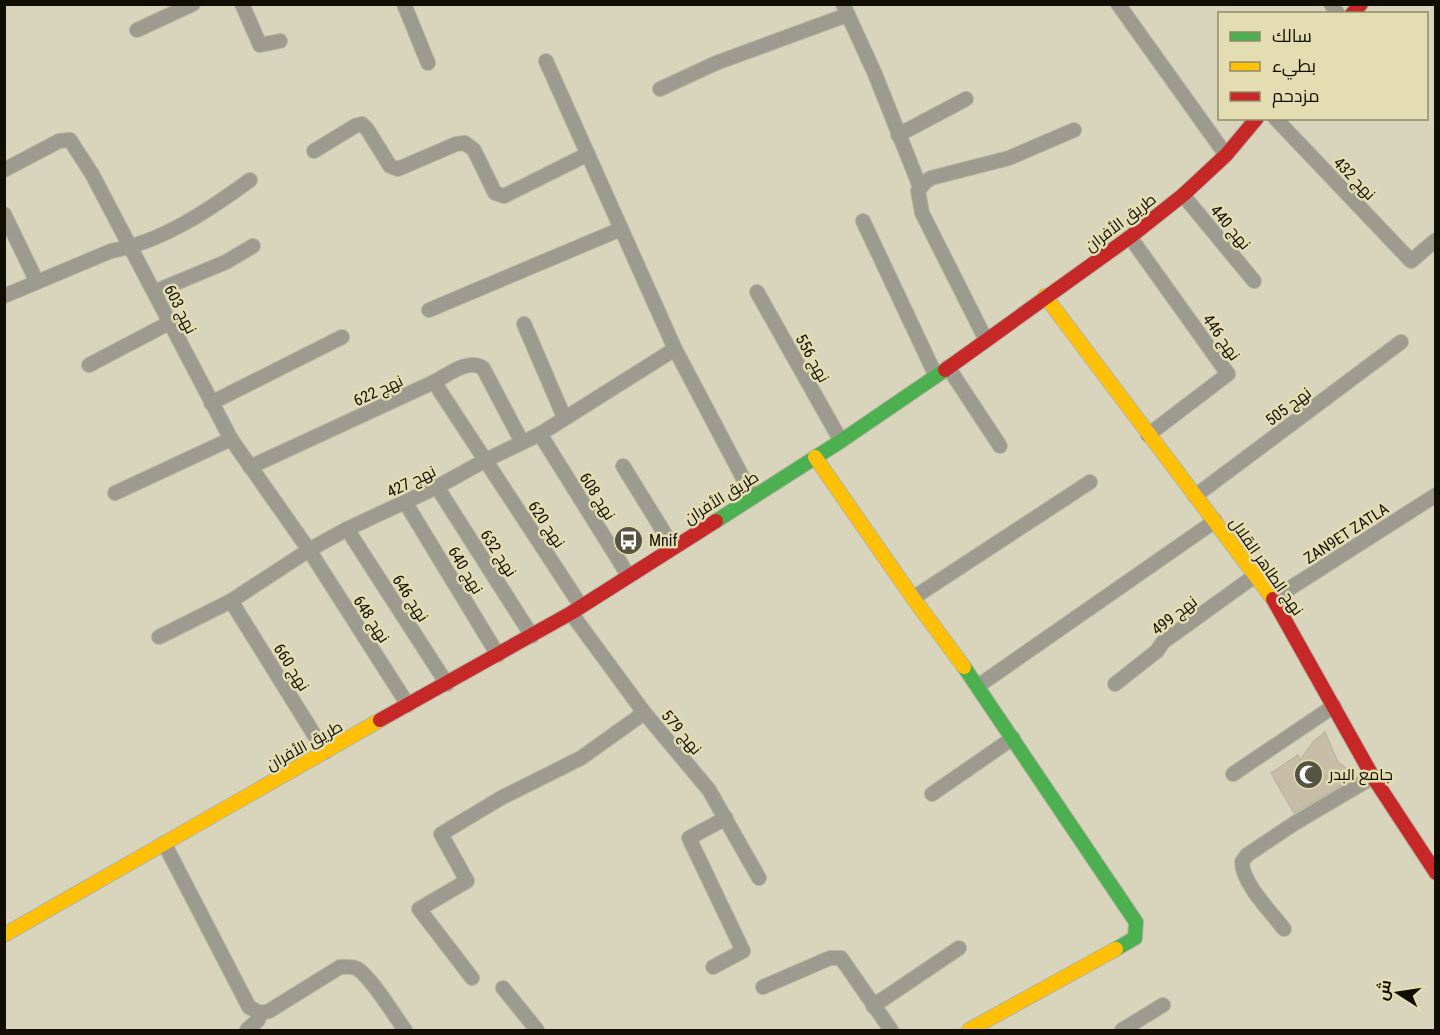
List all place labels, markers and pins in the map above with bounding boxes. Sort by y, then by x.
bus stop icon: Mnif [612,524,644,556]
place label: Mnif [649,531,678,550]
mosque icon: جامع البدر [1292,758,1324,790]
place label: جامع البدر [1328,765,1393,786]

